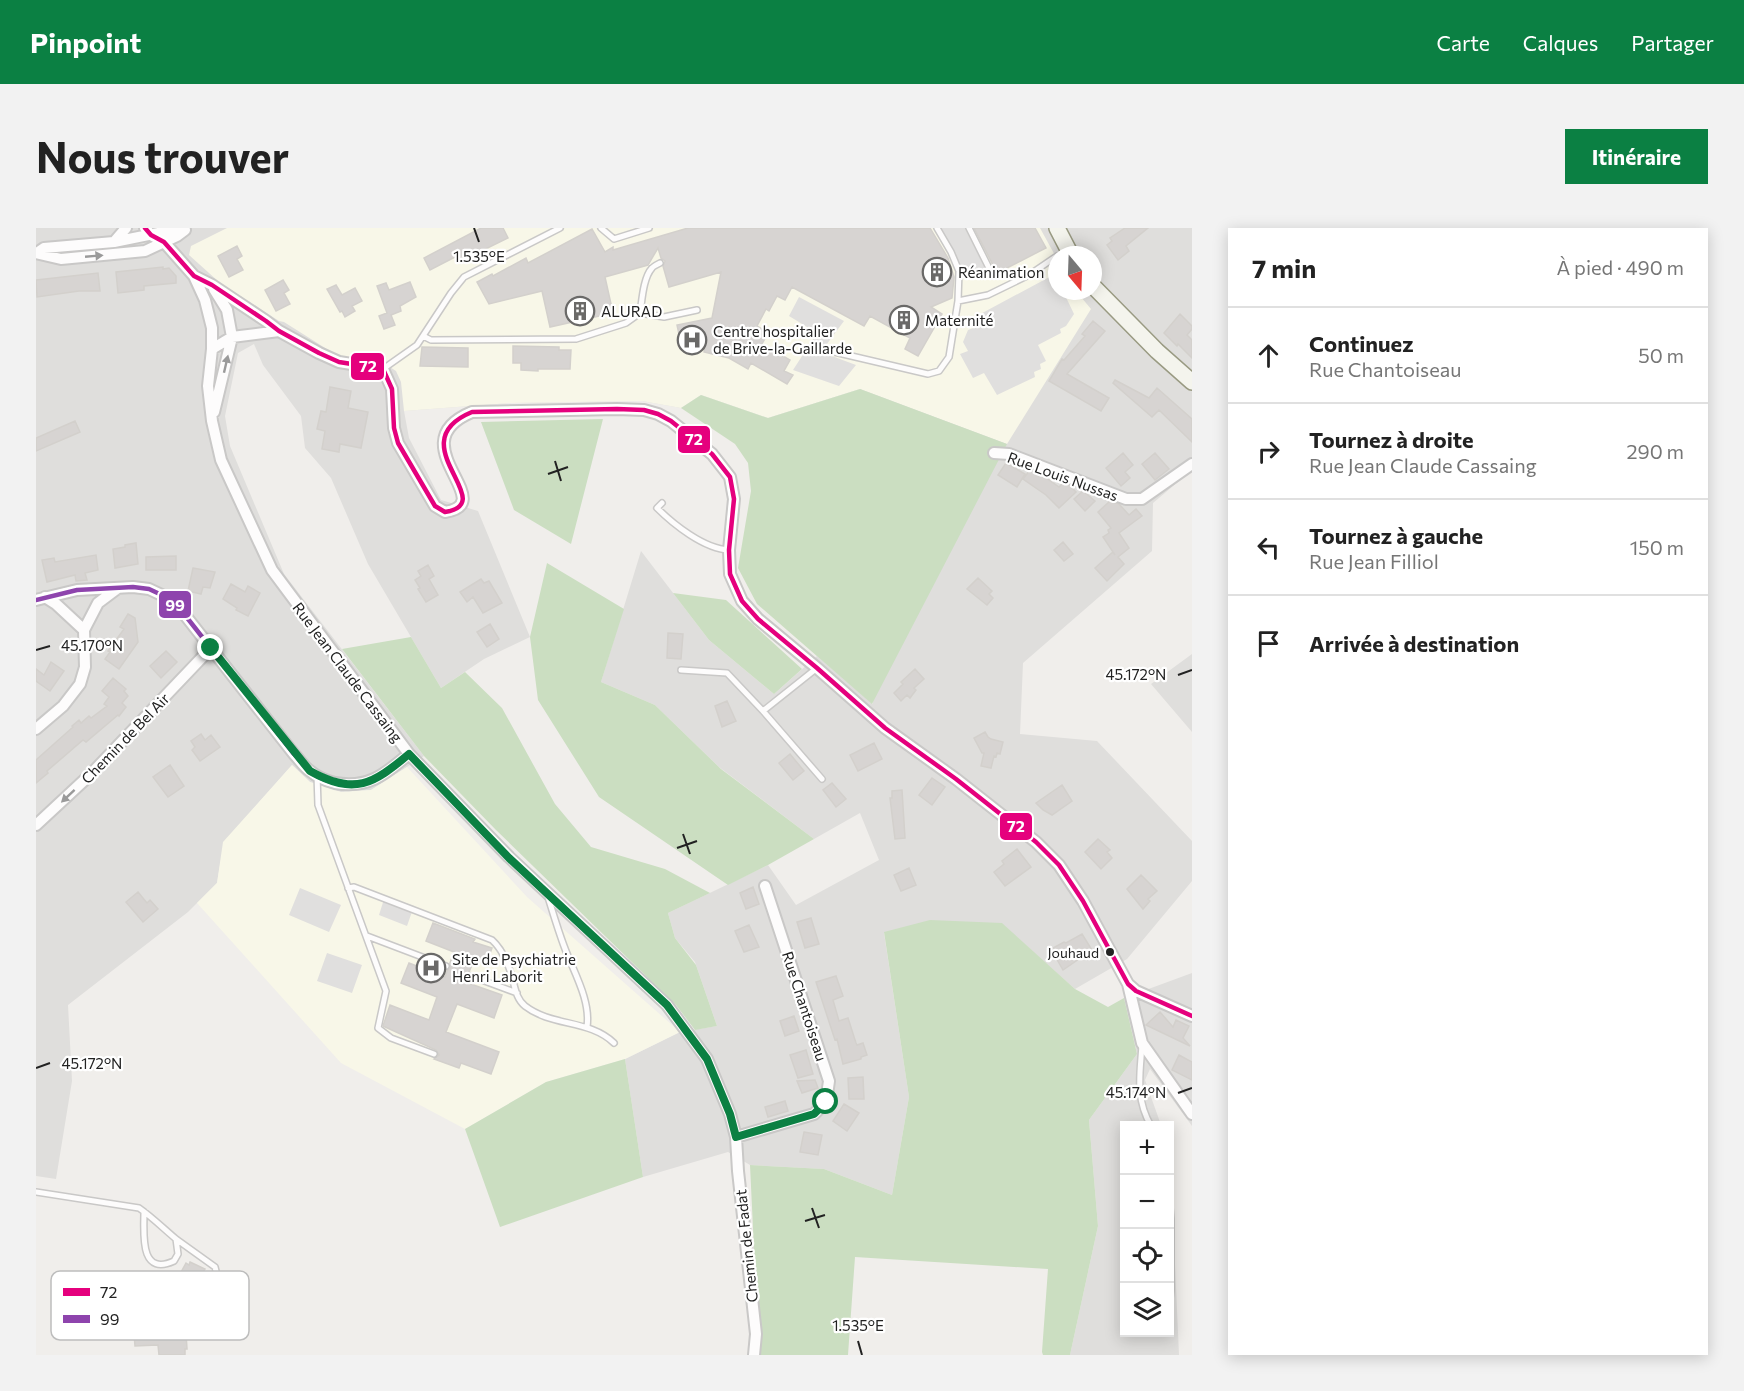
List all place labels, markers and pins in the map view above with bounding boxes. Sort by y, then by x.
building icon: Réanimation [921,256,953,288]
place label: Réanimation [958,263,1044,281]
building icon: ALURAD [564,295,596,327]
place label: ALURAD [601,302,662,320]
building icon: Maternité [888,304,920,336]
place label: Maternité [925,311,993,329]
place label: Centre hospitalier de Brive-la-Gaillarde [713,322,852,357]
hospital icon: Centre hospitalier de Brive-la-Gaillarde [676,324,708,356]
place label: Jouhaud [1047,944,1099,961]
marker: Jouhaud [1104,946,1116,958]
place label: Site de Psychiatrie Henri Laborit [452,950,576,985]
hospital icon: Site de Psychiatrie Henri Laborit [415,952,447,984]

